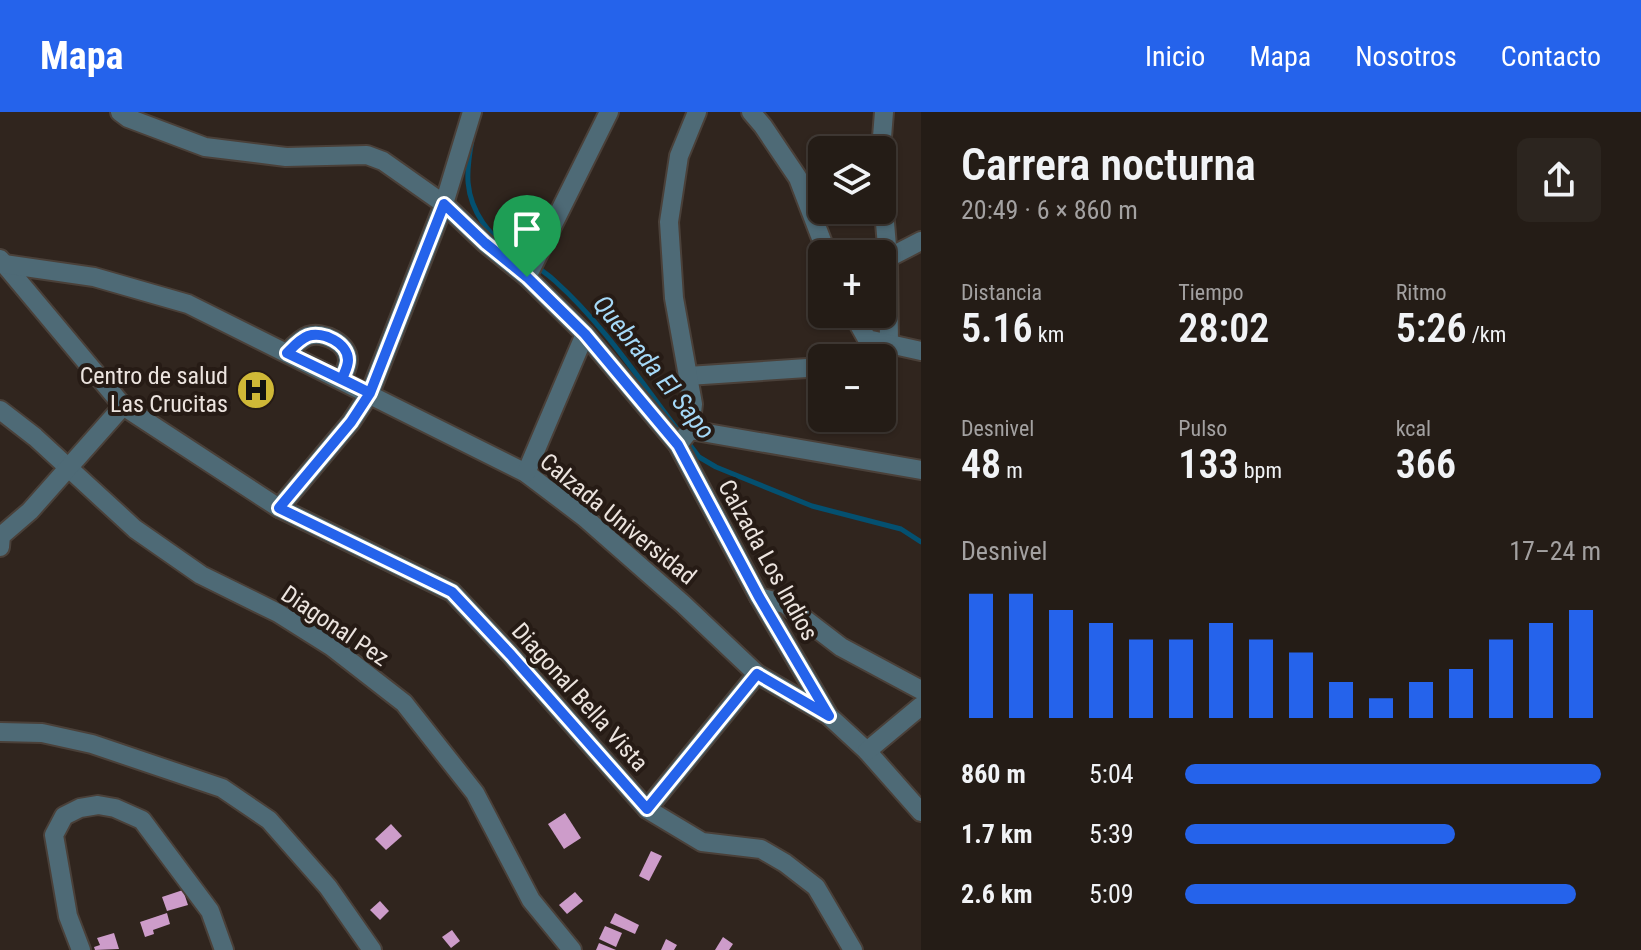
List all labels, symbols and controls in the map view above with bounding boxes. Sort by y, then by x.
text: Mapa [40,34,123,78]
text: Inicio [1145,40,1205,73]
text: Mapa [1249,40,1311,73]
text: Nosotros [1355,40,1457,73]
text: Contacto [1501,40,1601,73]
map controls [808,136,896,432]
button: layers [808,136,896,224]
button: share [1517,138,1601,222]
text: Carrera nocturna [961,139,1256,191]
pin [493,195,561,277]
text: 20:49 · 6 × 860 m [961,195,1138,225]
icon: arrive [505,207,549,251]
button: + [808,240,896,328]
text: Distancia [961,280,1042,305]
text: Tiempo [1178,280,1244,305]
text: Ritmo [1396,280,1447,305]
water label: Quebrada El Sapo [587,289,721,445]
text: 5.16 [961,305,1033,352]
text: 28:02 [1178,305,1269,352]
text: 5:26 [1396,305,1467,352]
text: km [1033,322,1064,347]
text: /km [1467,322,1506,347]
button: − [808,344,896,432]
place label: Centro de salud Las Crucitas [80,362,228,418]
hospital icon: Centro de salud Las Crucitas [235,369,277,411]
text: Desnivel [961,416,1034,441]
text: Pulso [1178,416,1227,441]
text: kcal [1396,416,1431,441]
text: 48 [961,441,1001,488]
text: 133 [1178,441,1239,488]
text: 366 [1396,441,1456,488]
street label: Calzada Universidad [534,448,702,590]
text: m [1001,458,1023,483]
text: bpm [1239,458,1282,483]
street label: Calzada Los Indios [712,475,824,645]
text: Desnivel [961,536,1048,566]
text: 17–24 m [1509,536,1601,566]
street label: Diagonal Pez [276,580,394,672]
street label: Diagonal Bella Vista [506,617,654,777]
text: 860 m [961,759,1026,789]
text: 5:04 [1089,759,1134,789]
text: 1.7 km [961,819,1033,849]
text: 5:39 [1089,819,1134,849]
text: 2.6 km [961,879,1033,909]
text: 5:09 [1089,879,1134,909]

